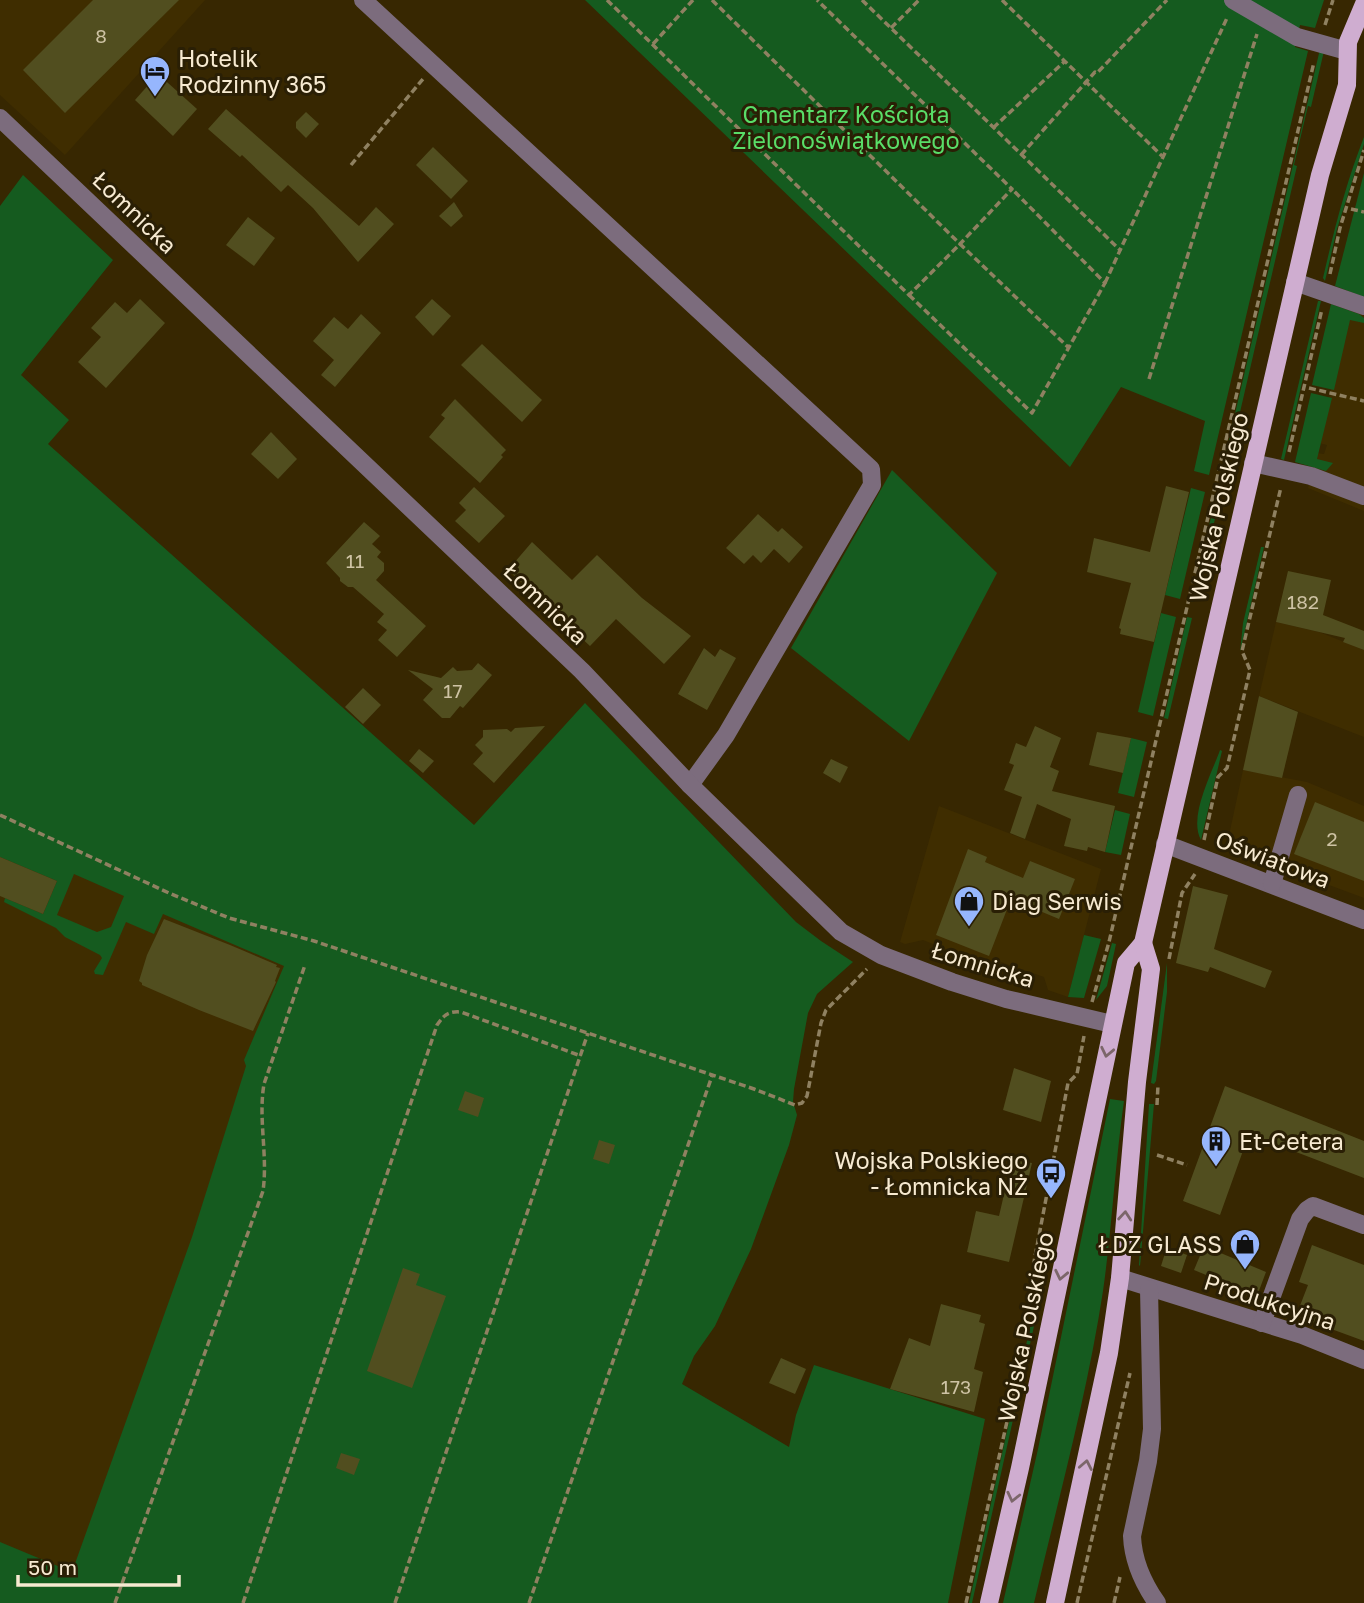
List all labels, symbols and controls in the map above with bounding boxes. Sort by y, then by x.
house number: 8 [95,24,107,47]
place label: Hotelik Rodzinny 365 [178,44,326,98]
hotel icon: Hotelik Rodzinny 365 [138,54,172,98]
park label: Cmentarz Kościoła Zielonoświątkowego [733,100,959,154]
street label: Łomnicka [87,165,183,259]
street label: Wojska Polskiego [1183,410,1253,604]
house number: 11 [346,549,364,572]
street label: Łomnicka [498,556,594,650]
house number: 182 [1287,590,1319,613]
house number: 17 [443,679,463,702]
street label: Oświatowa [1212,824,1334,894]
house number: 2 [1326,827,1338,850]
shop icon: Diag Serwis [952,884,986,928]
place label: Diag Serwis [992,887,1122,915]
street label: Łomnicka [928,935,1038,993]
one-way arrow [1100,1046,1115,1058]
building icon: Et-Cetera [1199,1124,1233,1168]
place label: Et-Cetera [1239,1127,1344,1155]
place label: Wojska Polskiego - Łomnicka NŻ [835,1146,1028,1200]
bus stop icon: Wojska Polskiego - Łomnicka NŻ [1034,1156,1068,1200]
one-way arrow [1117,1210,1132,1221]
shop icon: ŁDZ GLASS [1228,1227,1262,1271]
street label: Wojska Polskiego [991,1229,1059,1425]
place label: ŁDZ GLASS [1098,1230,1222,1258]
street label: Produkcyjna [1201,1267,1339,1335]
one-way arrow [1054,1269,1069,1281]
house number: 173 [941,1375,971,1398]
one-way arrow [1078,1459,1093,1471]
one-way arrow [1007,1491,1021,1503]
scale bar [18,1544,178,1588]
text: 50 m [28,1554,77,1580]

